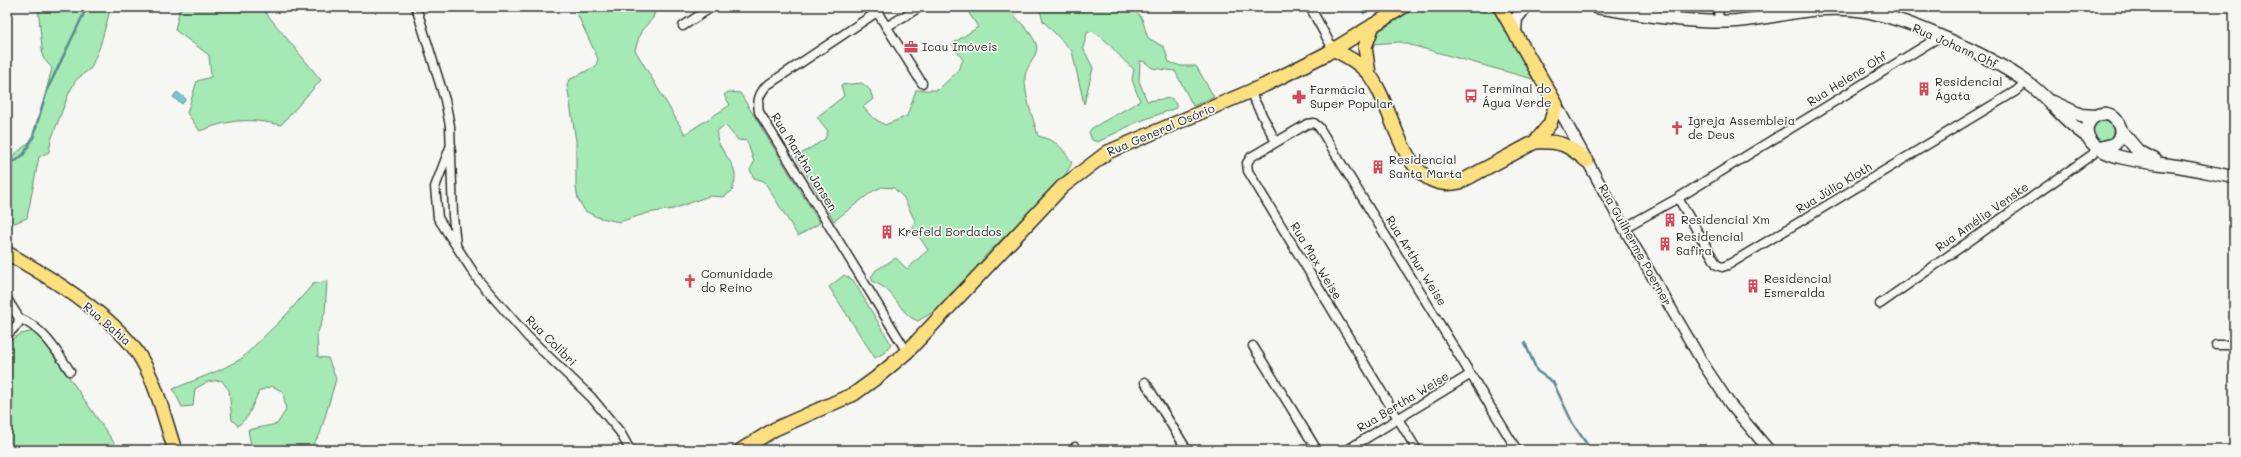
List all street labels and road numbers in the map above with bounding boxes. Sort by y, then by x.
street label: Rua Johann Ohf [1910,19,2001,71]
street label: Rua Helene Ohf [1804,47,1890,109]
street label: Rua General Osório [1104,99,1217,159]
street label: Rua Martha Jansen [768,109,841,213]
street label: Rua Júlio Kloth [1793,158,1875,216]
street label: Rua Amélia Venske [1932,178,2031,254]
street label: Rua Guilherme Poerner [1596,181,1676,308]
street label: Rua Arthur Weise [1383,212,1451,309]
street label: Rua Max Weise [1287,219,1346,302]
street label: Rua Bahia [80,298,135,348]
street label: Rua Colibri [523,312,580,369]
street label: Rua Bertha Weise [1353,367,1451,435]

